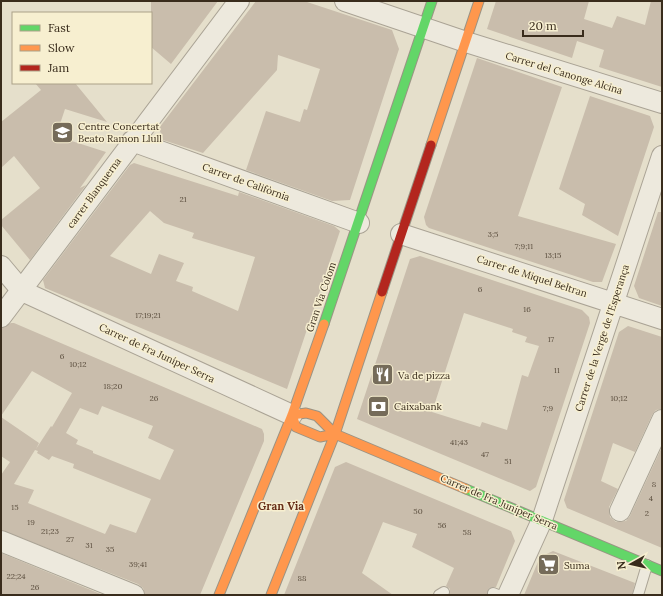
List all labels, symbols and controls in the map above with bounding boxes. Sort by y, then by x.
legend [12,12,152,84]
scale bar [523,12,583,38]
text: 20 m [529,18,557,33]
text: Fast [48,20,71,35]
text: Slow [48,40,75,55]
street label: Carrer del Canonge Alcina [504,49,624,97]
text: Jam [47,60,69,75]
school or university icon: Centre Concertat Beato Ramon Llull [50,119,76,145]
place label: Centre Concertat Beato Ramon Llull [78,120,162,145]
street label: carrer Blanquerna [64,155,124,231]
street label: Carrer de Califòrnia [200,160,292,204]
house number: 21 [179,194,187,204]
house number: 3;5 [488,229,498,239]
house number: 7;9;11 [515,241,533,251]
house number: 13;15 [545,250,561,260]
street label: Carrer de Miquel Beltran [475,252,589,300]
street label: Gran Via Colom [303,260,339,334]
street label: Carrer de la Verge de l'Esperança [572,263,632,413]
house number: 6 [478,284,483,294]
house number: 16 [523,304,531,314]
house number: 17;19;21 [135,310,161,320]
street label: Carrer de Fra Juníper Serra [97,320,217,386]
house number: 17 [548,334,555,344]
house number: 6 [60,351,65,361]
house number: 10;12 [69,359,87,369]
restaurant icon: Va de pizza [369,362,395,388]
house number: 11 [554,365,560,375]
place label: Va de pizza [397,369,450,382]
house number: 18;20 [104,381,122,391]
house number: 26 [150,393,159,403]
bank icon: Caixabank [366,393,392,419]
house number: 10;12 [610,393,628,403]
place label: Caixabank [394,400,442,413]
house number: 7;9 [543,403,554,413]
house number: 41;43 [450,437,469,447]
house number: 47 [481,449,489,459]
house number: 51 [504,456,512,466]
street label: Carrer de Fra Juníper Serra [438,471,560,533]
house number: 8 [652,479,657,489]
house number: 4 [649,493,654,503]
district label: Gran Via [258,499,304,513]
house number: 15 [11,502,19,512]
house number: 50 [413,506,423,516]
house number: 2 [645,508,649,518]
house number: 19 [27,517,35,527]
house number: 56 [438,520,447,530]
house number: 21;23 [41,526,60,536]
house number: 58 [463,527,472,537]
house number: 27 [66,534,74,544]
house number: 31 [85,540,93,550]
house number: 35 [106,544,114,554]
north arrow [611,544,651,584]
supermarket icon: Suma [535,552,561,578]
house number: 39;41 [129,559,147,569]
place label: Suma [564,559,590,572]
text: N [614,560,629,571]
house number: 22;24 [6,571,26,581]
house number: 88 [298,573,307,583]
house number: 26 [31,582,40,592]

